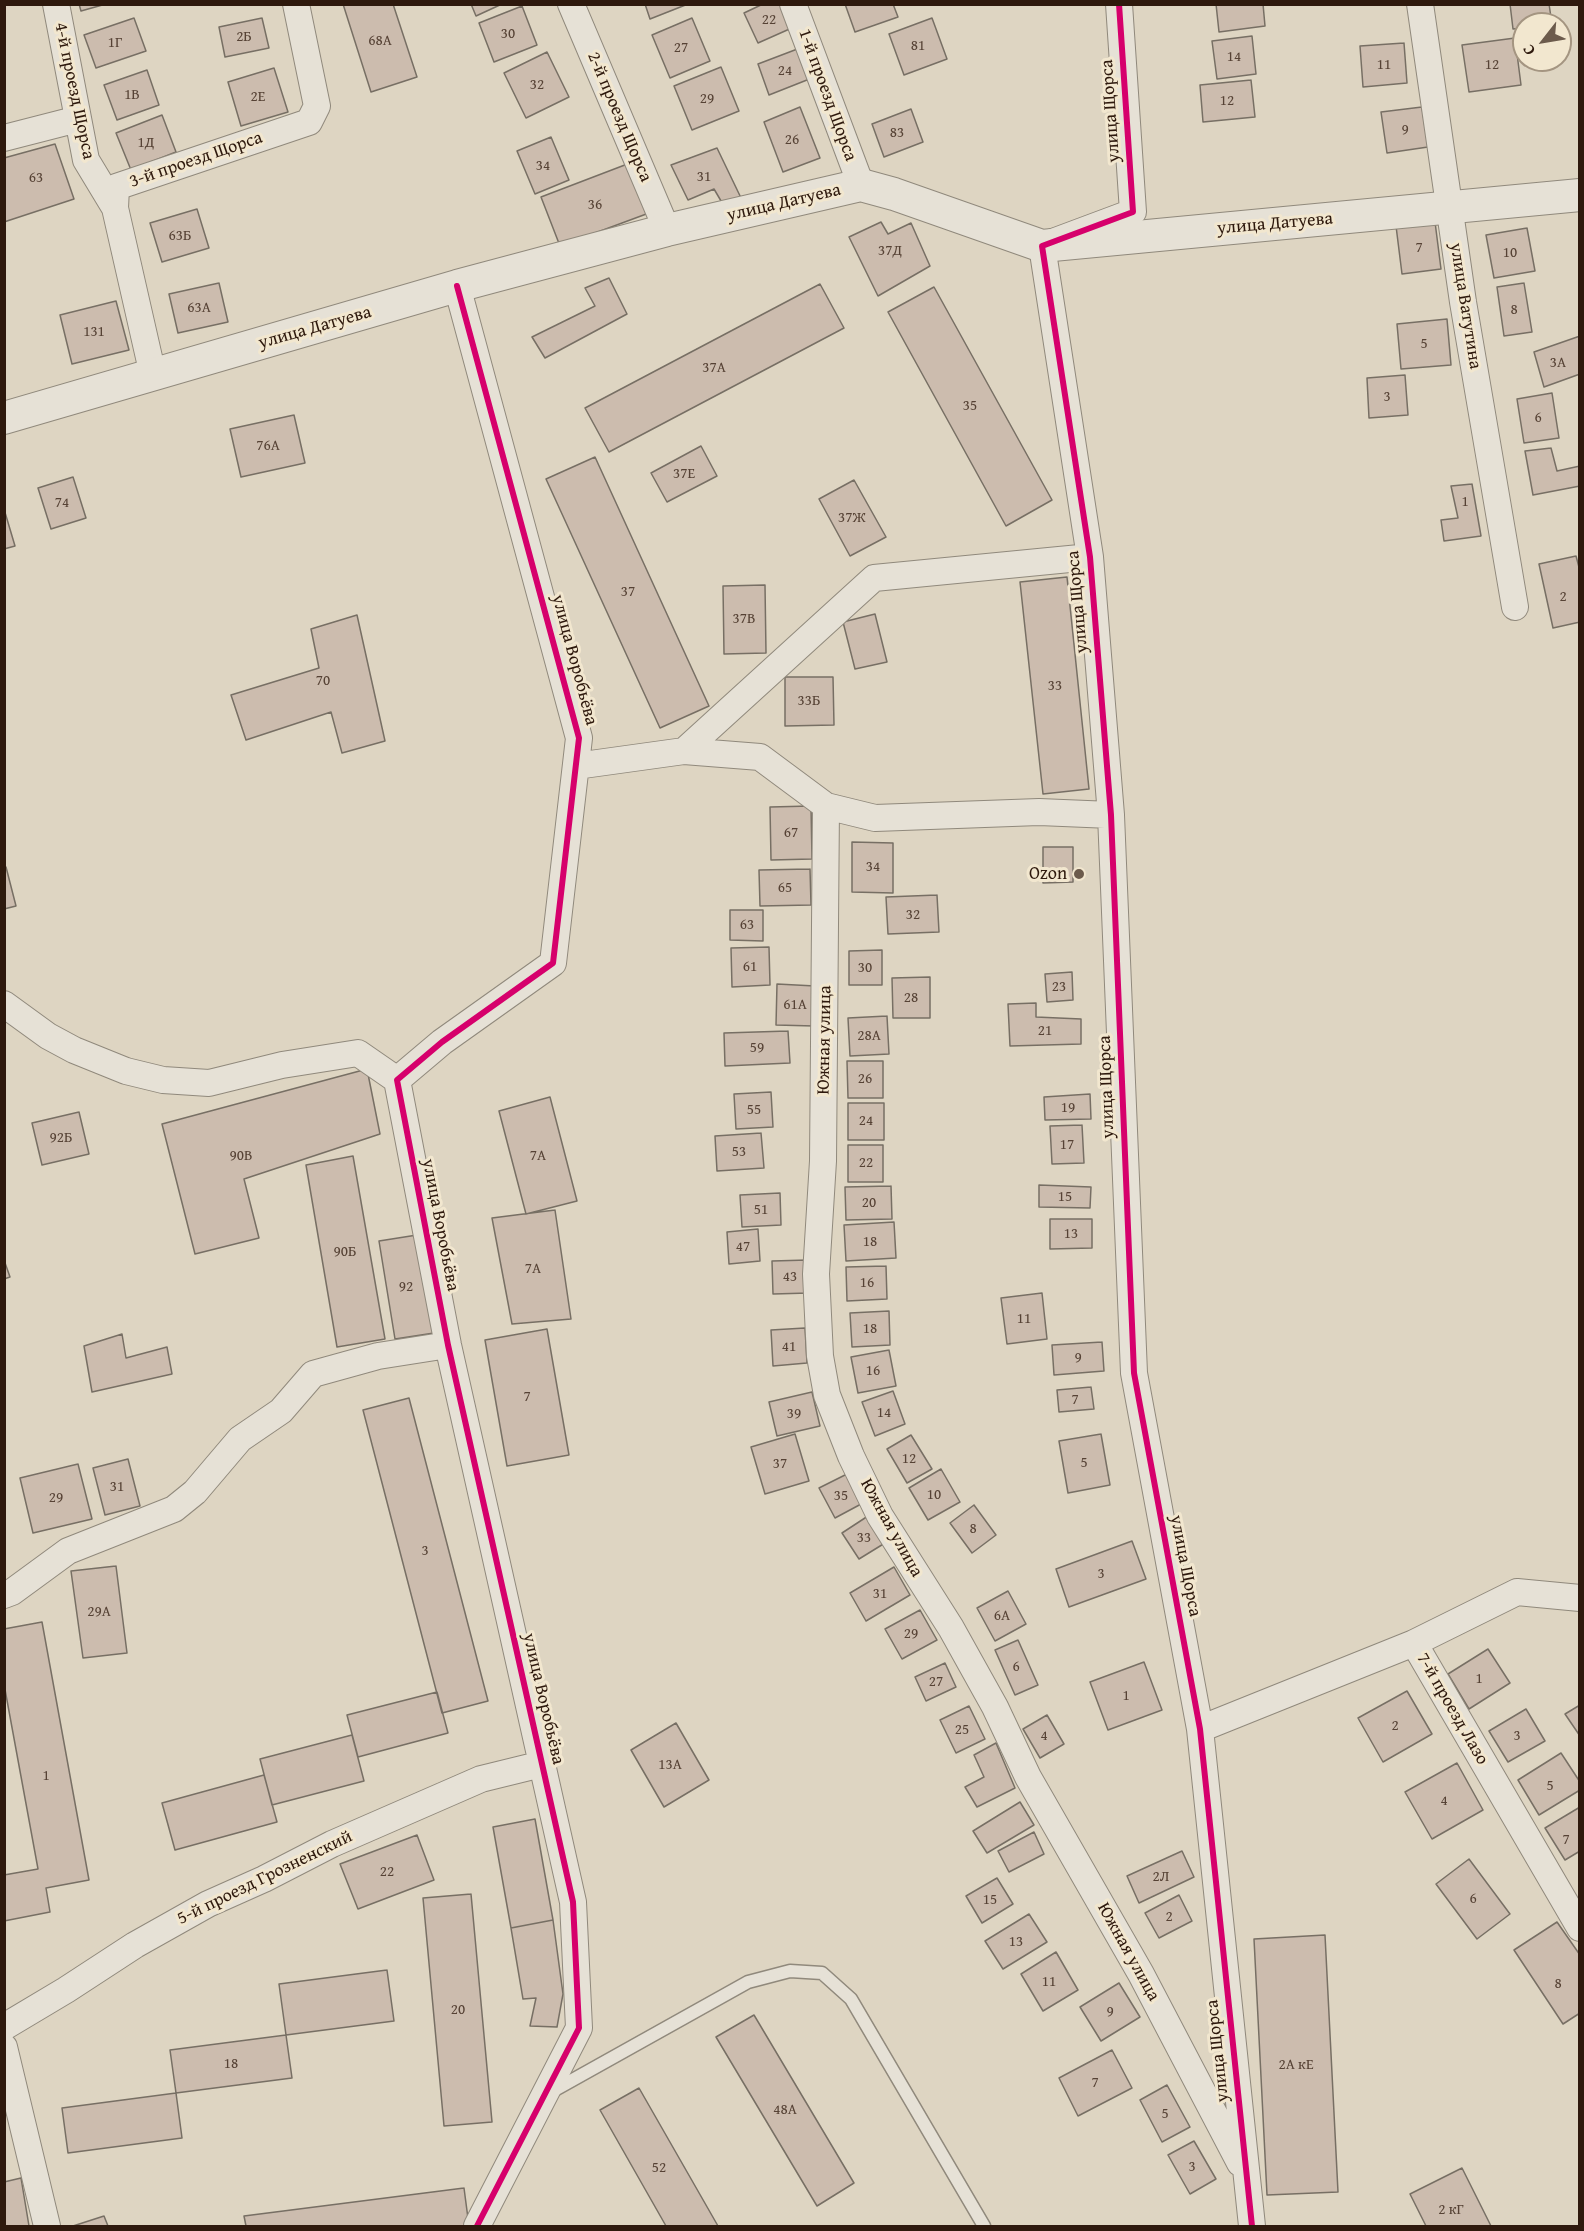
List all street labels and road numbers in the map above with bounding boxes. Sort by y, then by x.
street label: 4-й проезд Щорса [49,21,99,161]
street label: 1-й проезд Щорса [793,26,861,164]
street label: 2-й проезд Щорса [582,49,656,185]
street label: улица Щорса [1097,59,1125,163]
street label: 3-й проезд Щорса [127,127,265,193]
street label: улица Датуева [725,179,843,227]
street label: улица Датуева [1216,208,1334,240]
street label: улица Ватутина [1444,241,1486,371]
street label: улица Датуева [256,302,374,354]
street label: улица Щорса [1063,550,1093,654]
street label: улица Воробьёва [546,592,602,728]
street label: Южная улица [813,985,837,1095]
street label: улица Щорса [1094,1035,1120,1139]
street label: улица Воробьёва [417,1157,463,1293]
street label: Южная улица [855,1475,927,1581]
street label: улица Щорса [1165,1513,1205,1619]
street label: улица Воробьёва [517,1631,569,1767]
street label: 7-й проезд Лазо [1411,1649,1493,1769]
street label: 5-й проезд Грозненский [174,1826,356,1930]
street label: Южная улица [1092,1899,1164,2005]
street label: улица Щорса [1202,1999,1234,2103]

